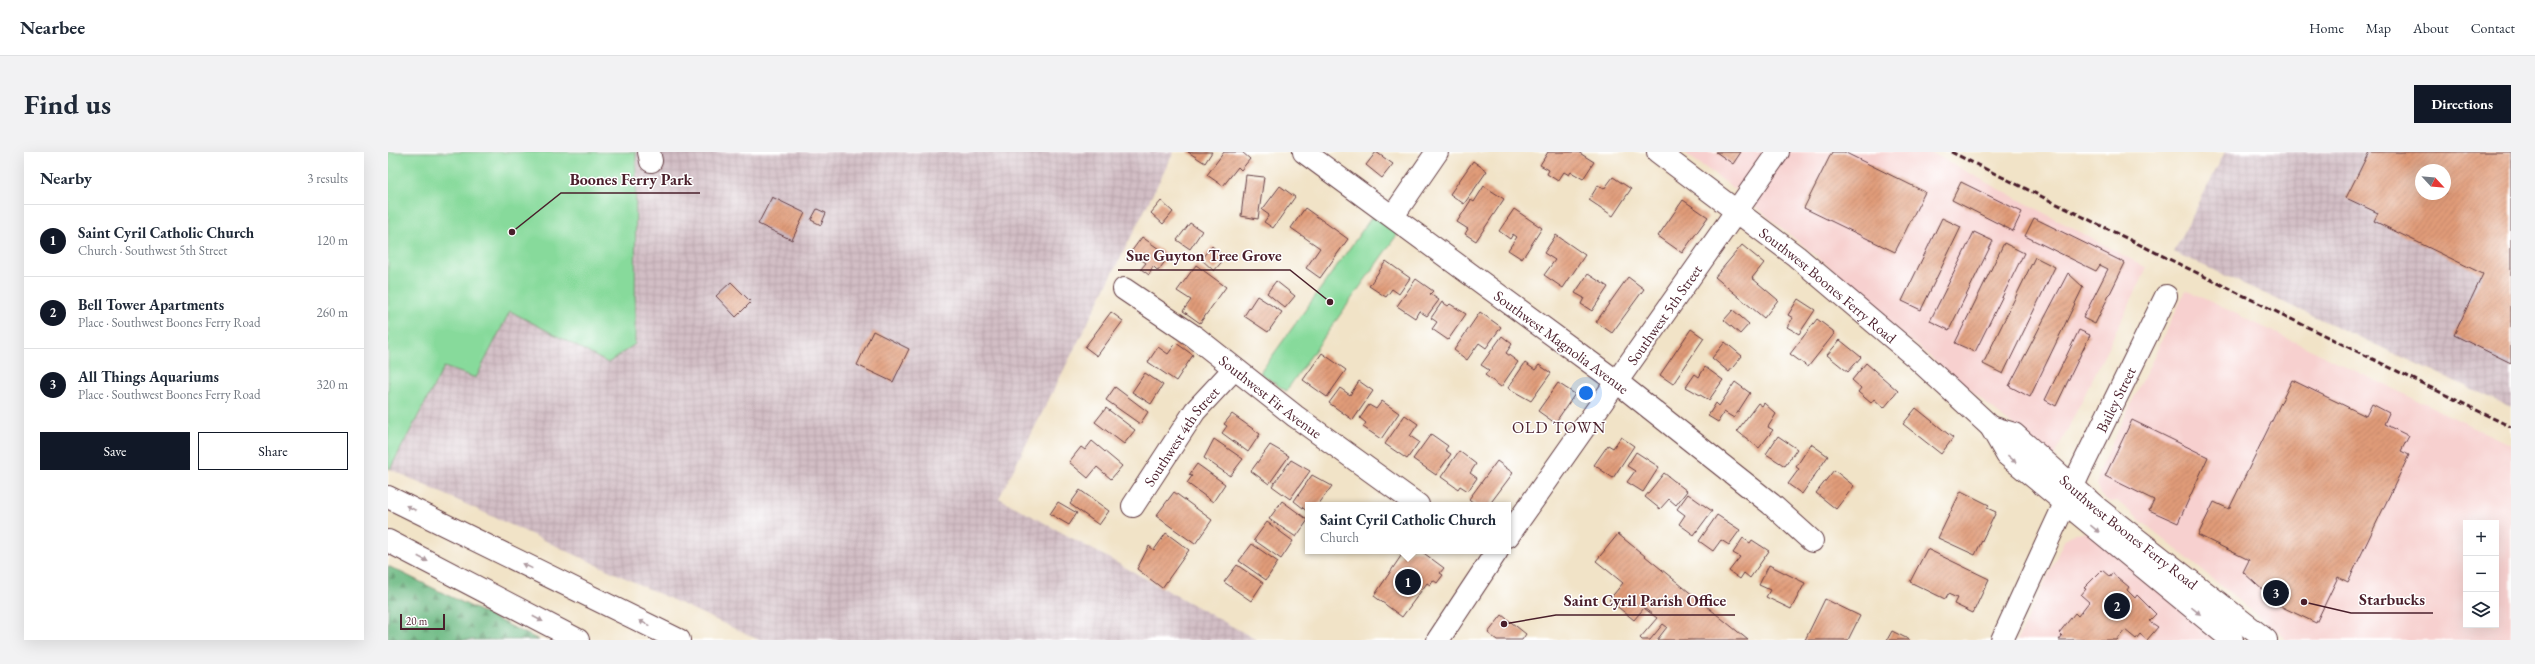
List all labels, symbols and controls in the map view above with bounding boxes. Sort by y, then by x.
text: Nearbee [20,15,85,40]
text: Home [2309,19,2344,37]
text: Map [2366,19,2391,37]
text: About [2413,19,2449,37]
text: Contact [2471,19,2515,37]
button: Directions [2414,85,2511,123]
text: Find us [24,86,111,122]
north arrow [2415,164,2451,200]
callout: Boones Ferry Park [561,165,700,193]
text: Nearby [40,167,92,189]
text: Boones Ferry Park [570,169,693,190]
text: 3 results [307,170,348,187]
text: Saint Cyril Catholic Church [78,223,254,242]
street label: Southwest Boones Ferry Road [1756,223,1901,347]
text: 1 [50,232,56,249]
text: 120 m [317,232,348,249]
text: Church · Southwest 5th Street [78,242,227,259]
callout: Sue Guyton Tree Grove [1118,242,1290,270]
text: Sue Guyton Tree Grove [1126,245,1282,266]
street label: Southwest 5th Street [1622,260,1706,368]
street label: Southwest Magnolia Avenue [1491,286,1633,398]
text: Bell Tower Apartments [78,295,224,314]
text: 2 [50,304,56,321]
text: 260 m [317,304,348,321]
text: Place · Southwest Boones Ferry Road [78,314,260,331]
street label: Southwest Fir Avenue [1216,350,1326,442]
street label: Bailey Street [2091,363,2139,435]
text: All Things Aquariums [78,367,219,386]
text: 3 [50,376,56,393]
text: 320 m [317,376,348,393]
street label: Southwest 4th Street [1139,382,1223,490]
your location [1576,383,1596,403]
text: Place · Southwest Boones Ferry Road [78,386,260,403]
district label: OLD TOWN [1512,417,1606,438]
button: Save [40,432,190,470]
button: Share [198,432,348,470]
one-way arrow [2007,455,2018,464]
street label: Southwest Boones Ferry Road [2056,470,2202,593]
popup [1305,502,1511,554]
one-way arrow [405,505,417,511]
text: Saint Cyril Catholic Church [1320,510,1496,529]
map controls [2463,520,2499,628]
button: + [2463,520,2499,556]
one-way arrow [2090,525,2101,534]
text: Church [1320,529,1359,546]
one-way arrow [417,556,429,562]
button: − [2463,556,2499,592]
one-way arrow [522,563,533,569]
pin: 1 [1395,567,1421,597]
pin: 3 [2263,578,2289,608]
callout: Starbucks [2351,585,2433,613]
callout: Saint Cyril Parish Office [1556,587,1735,615]
text: Starbucks [2359,589,2425,610]
text: Saint Cyril Parish Office [1564,590,1726,611]
pin: 2 [2104,591,2130,621]
button: layers [2463,592,2499,628]
one-way arrow [2191,607,2202,615]
scale bar [400,612,445,631]
text: 20 m [406,614,427,628]
one-way arrow [532,616,544,623]
one-way arrow [638,620,650,626]

